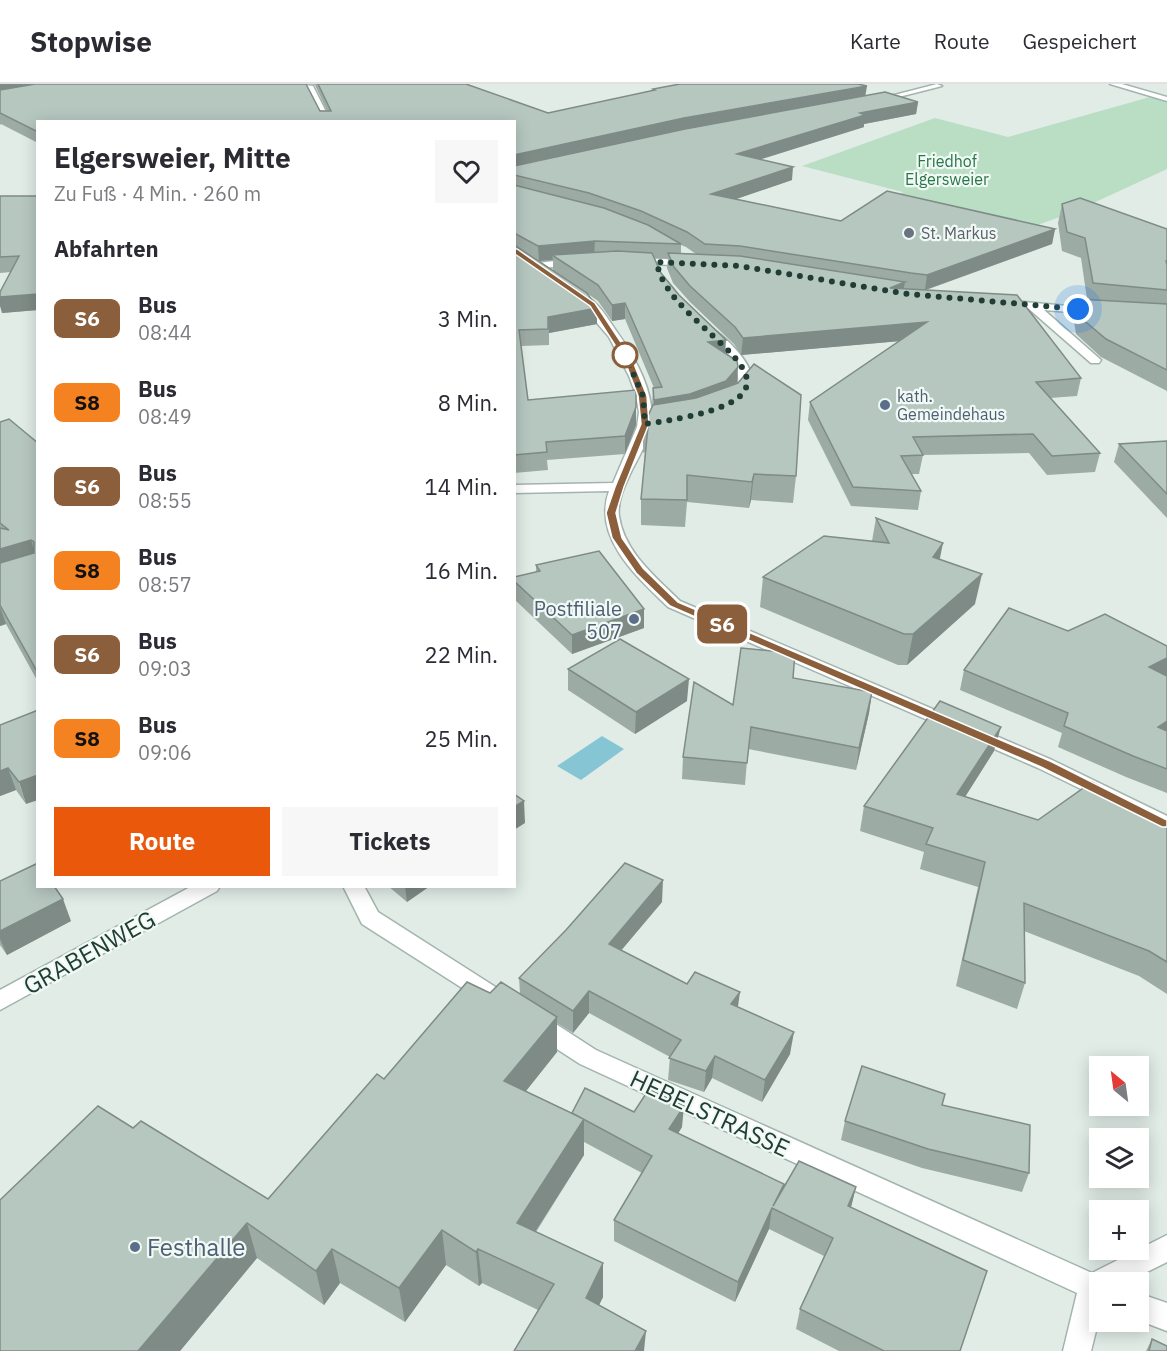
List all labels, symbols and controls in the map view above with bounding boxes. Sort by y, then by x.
text: Stopwise [30,23,152,60]
text: Karte [850,27,901,55]
text: Route [934,27,990,55]
text: Gespeichert [1023,27,1137,55]
text: Elgersweier, Mitte [54,139,291,176]
button: heart [435,140,498,203]
park label: Friedhof Elgersweier [905,151,989,189]
text: Zu Fuß · 4 Min. · 260 m [54,180,261,207]
place label: St. Markus [921,223,997,243]
marker: St. Markus [902,226,916,240]
text: Abfahrten [54,234,159,263]
text: Bus [138,290,177,319]
your location [1063,294,1093,324]
text: S6 [74,304,100,332]
text: 3 Min. [438,304,498,333]
text: 08:44 [138,319,192,346]
unlabelled marker [612,342,638,368]
text: Bus [138,374,177,403]
place label: kath. Gemeindehaus [897,386,1005,424]
text: S8 [74,388,100,416]
text: 8 Min. [438,388,498,417]
marker: kath. Gemeindehaus [878,398,892,412]
text: 08:49 [138,403,192,430]
text: Bus [138,458,177,487]
text: S6 [74,472,100,500]
text: 14 Min. [425,472,498,501]
text: 08:55 [138,487,192,514]
text: Bus [138,542,177,571]
text: S8 [74,556,100,584]
text: 16 Min. [425,556,498,585]
text: 08:57 [138,571,192,598]
place label: Postfiliale 507 [534,595,622,645]
line badge: S6 [695,604,749,644]
text: S6 [709,610,735,638]
marker: Postfiliale 507 [627,612,641,626]
text: Bus [138,626,177,655]
text: S6 [74,640,100,668]
text: 22 Min. [425,640,498,669]
text: 09:03 [138,655,192,682]
text: Bus [138,710,177,739]
text: S8 [74,724,100,752]
text: 25 Min. [425,724,498,753]
text: 09:06 [138,739,192,766]
button: Route [54,807,270,876]
button: Tickets [282,807,498,876]
street label: GRABENWEG [17,903,161,1001]
north arrow [1089,1056,1149,1116]
map controls [1089,1056,1149,1332]
street label: HEBELSTRASSE [625,1062,795,1164]
button: layers [1089,1128,1149,1188]
button: + [1089,1200,1149,1260]
place label: Festhalle [147,1231,246,1263]
marker: Festhalle [128,1240,142,1254]
button: − [1089,1272,1149,1332]

